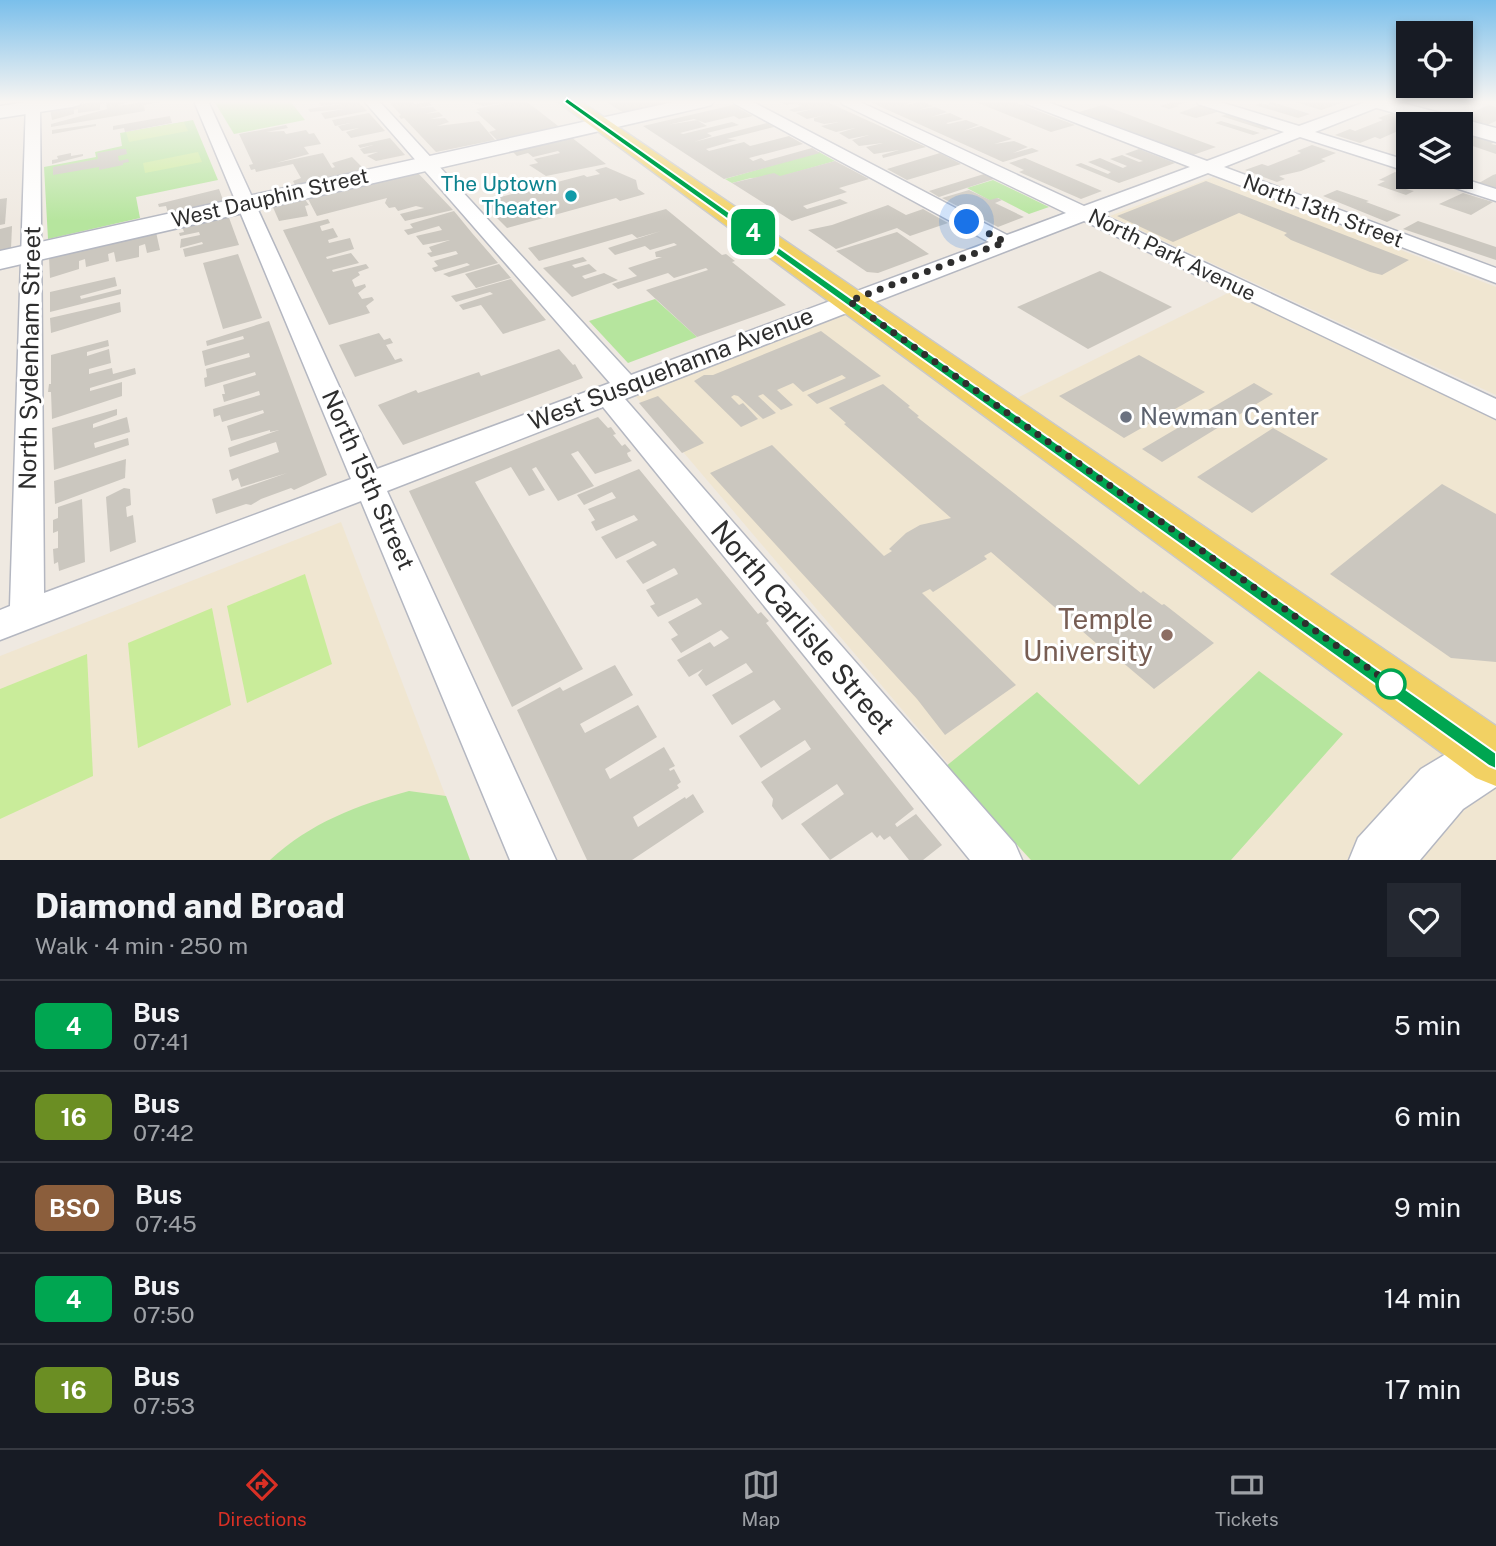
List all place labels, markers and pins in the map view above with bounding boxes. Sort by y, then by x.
place label: The Uptown Theater [441,171,557,220]
marker: The Uptown Theater [563,188,579,204]
place label: Newman Center [1140,402,1319,430]
marker: Newman Center [1118,409,1134,425]
place label: Temple University [1023,602,1153,667]
marker: Temple University [1159,627,1175,643]
unlabelled marker [1376,669,1406,699]

